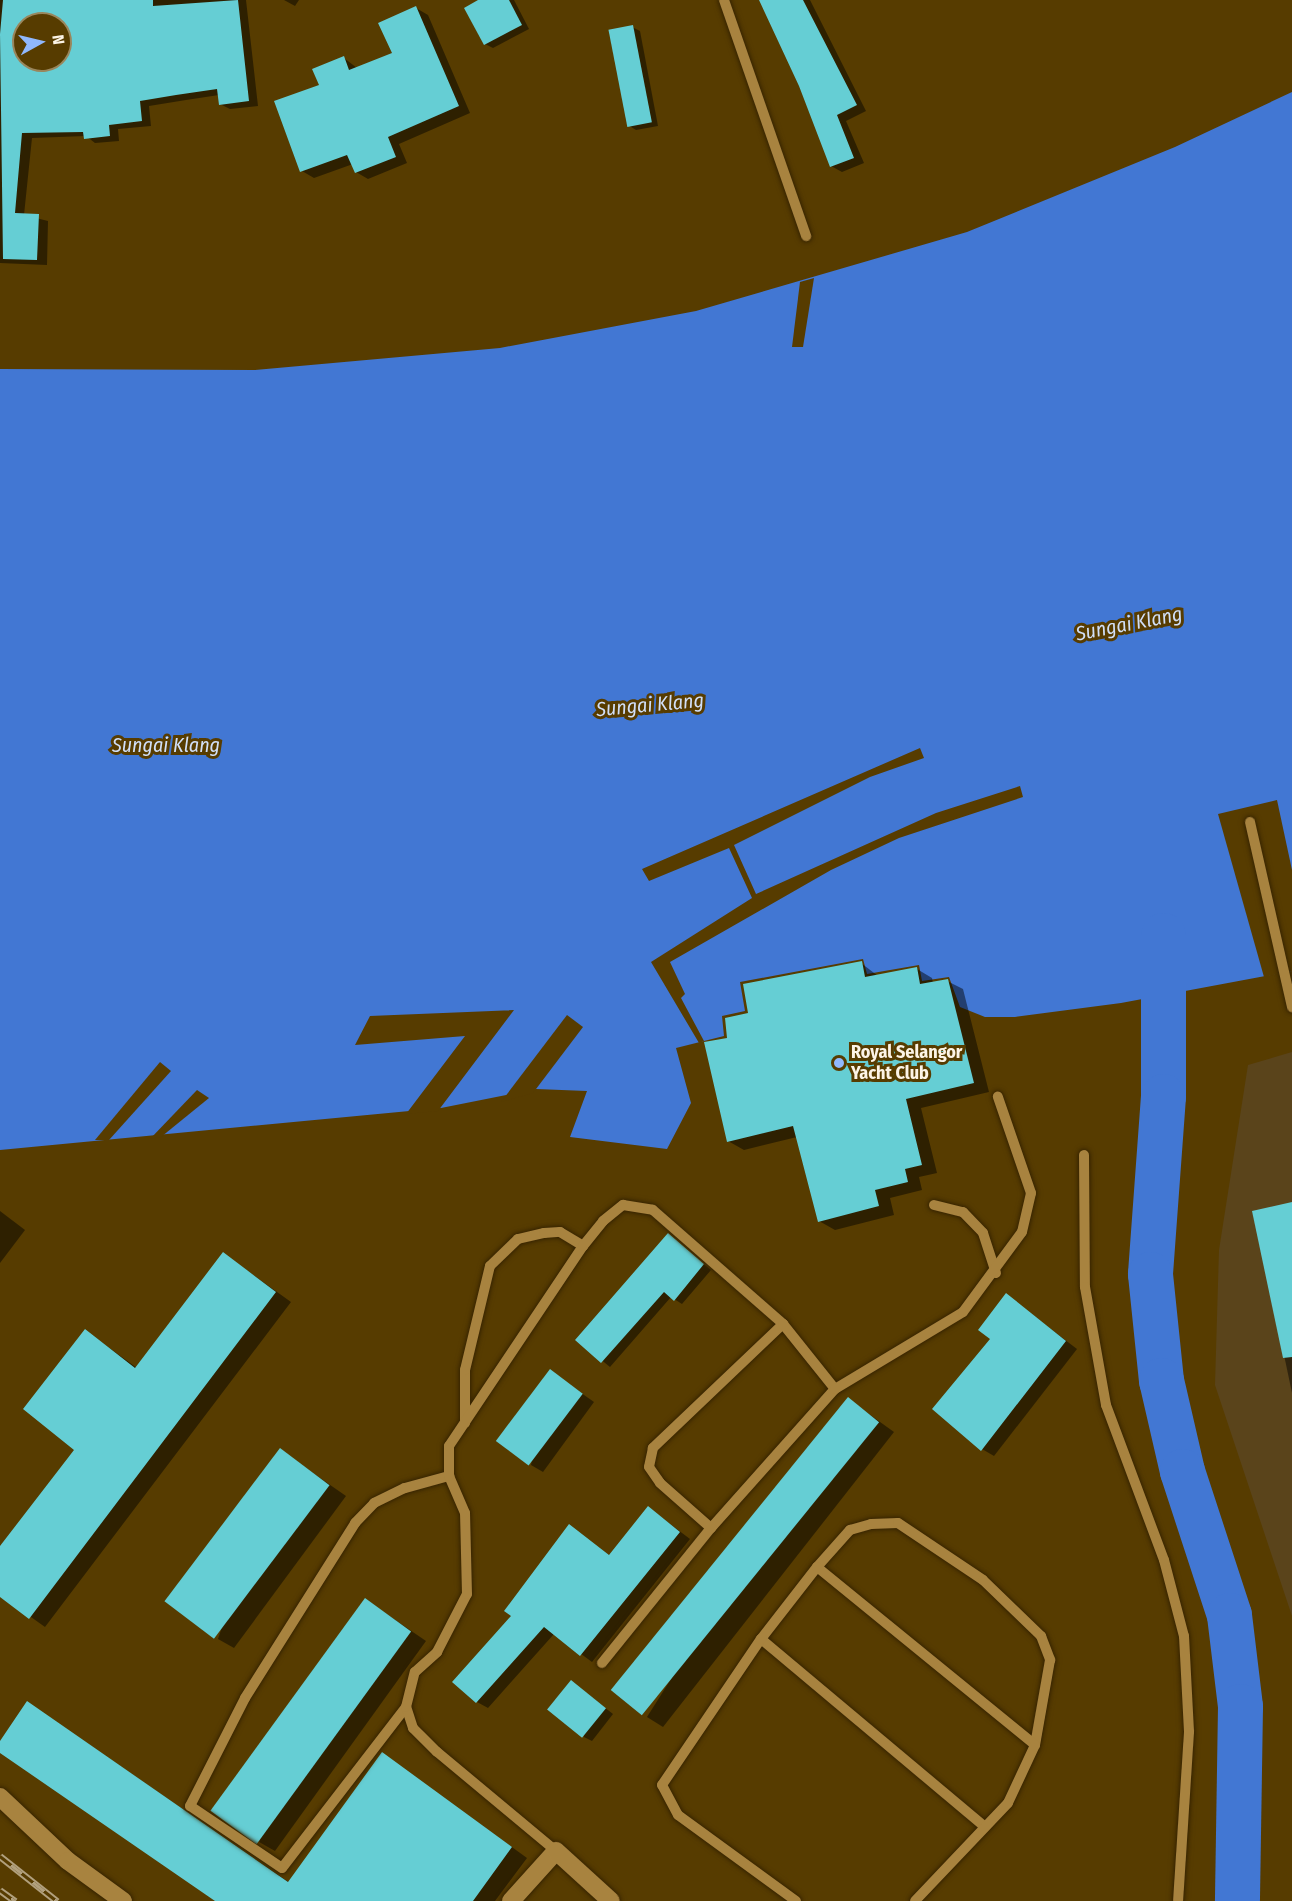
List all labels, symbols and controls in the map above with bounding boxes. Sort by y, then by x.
north arrow [12,12,72,72]
text: N [48,34,68,46]
water label: Sungai Klang [1074,602,1184,646]
water label: Sungai Klang [595,688,705,722]
water label: Sungai Klang [112,733,220,757]
place label: Royal Selangor Yacht Club [851,1042,962,1084]
marker: Royal Selangor Yacht Club [832,1056,846,1070]

